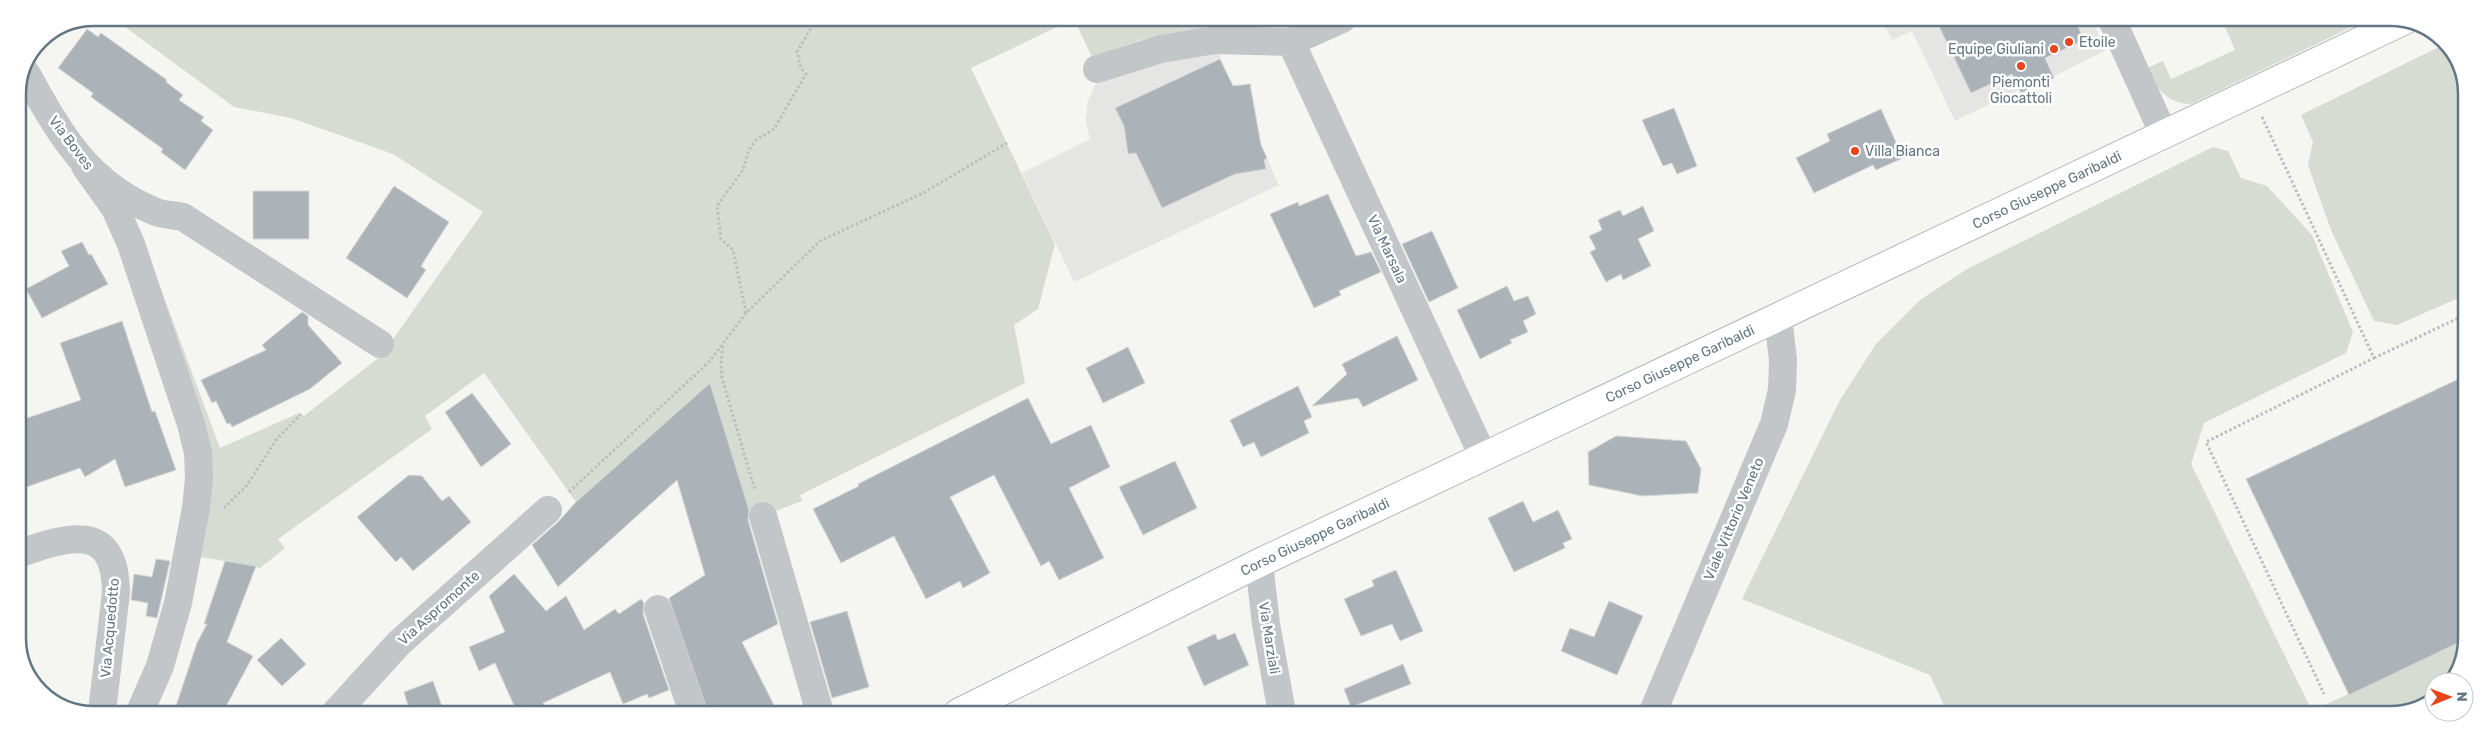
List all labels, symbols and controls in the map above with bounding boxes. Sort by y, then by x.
place label: Etoile [2079,34,2116,51]
marker: Etoile [2063,36,2075,48]
place label: Equipe Giuliani [1948,41,2044,58]
marker: Equipe Giuliani [2048,43,2060,55]
marker: Piemonti Giocattoli [2015,60,2027,72]
place label: Piemonti Giocattoli [1990,74,2052,107]
street label: Via Boves [45,113,97,173]
place label: Villa Bianca [1865,143,1940,160]
marker: Villa Bianca [1849,145,1861,157]
street label: Corso Giuseppe Garibaldi [1969,147,2124,232]
street label: Via Marsala [1364,212,1410,286]
street label: Corso Giuseppe Garibaldi [1603,321,1757,406]
street label: Viale Vittorio Veneto [1700,455,1768,583]
street label: Corso Giuseppe Garibaldi [1238,494,1392,579]
street label: Via Aspromonte [395,567,483,649]
street label: Via Acquedotto [97,577,123,679]
street label: Via Marziali [1255,601,1283,675]
north arrow [2424,672,2474,722]
text: N [2453,692,2470,702]

